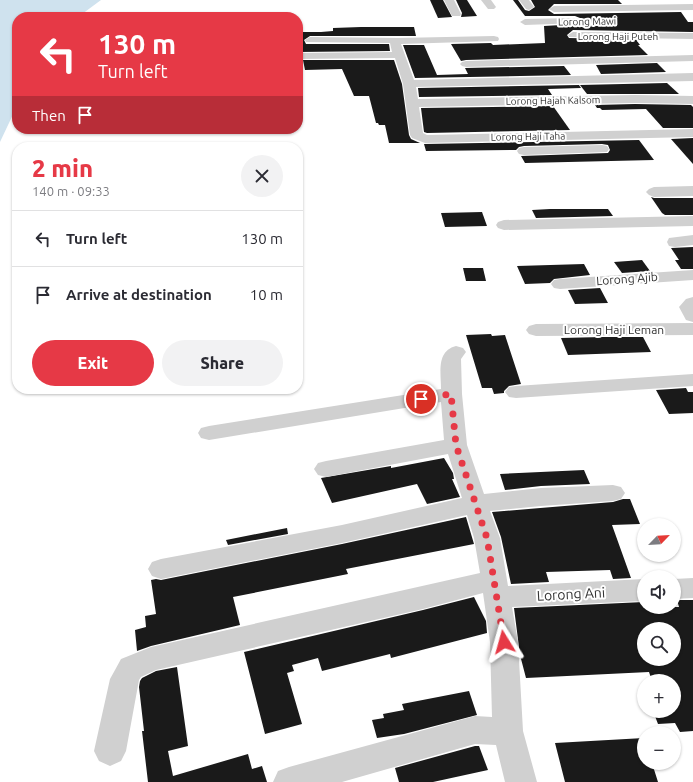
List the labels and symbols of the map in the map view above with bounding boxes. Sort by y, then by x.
street label: Lorong Mawi [558,15,616,28]
street label: Lorong Haji Puteh [578,31,658,42]
street label: Lorong Hajah Kalsom [506,94,600,107]
street label: Lorong Haji Taha [491,130,565,143]
street label: Lorong Ajib [596,270,658,287]
street label: Lorong Haji Leman [564,323,664,336]
pin [404,382,438,416]
north arrow [637,518,681,562]
street label: Lorong Ani [536,584,606,604]
position arrow [483,621,525,663]

